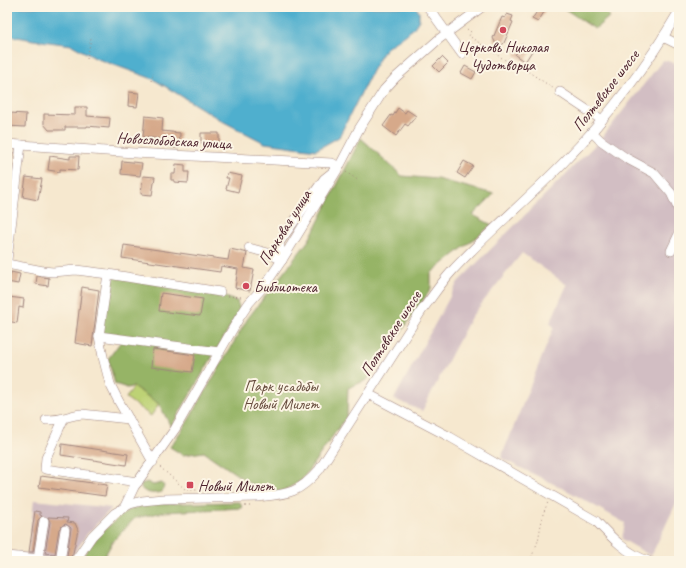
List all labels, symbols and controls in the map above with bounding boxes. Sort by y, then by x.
marker: Церковь Николая Чудотворца [498,25,508,35]
place label: Церковь Николая Чудотворца [458,37,550,75]
street label: Полтевское шоссе [568,45,645,135]
street label: Новослободская улица [116,128,233,154]
street label: Парковая улица [254,185,316,269]
place label: Библиотека [254,277,319,297]
marker: Библиотека [241,281,251,291]
street label: Полтевское шоссе [356,286,427,380]
park label: Парк усадьбы Новый Милет [243,376,320,414]
place label: Новый Милет [198,476,275,496]
marker: Новый Милет [185,480,195,490]

